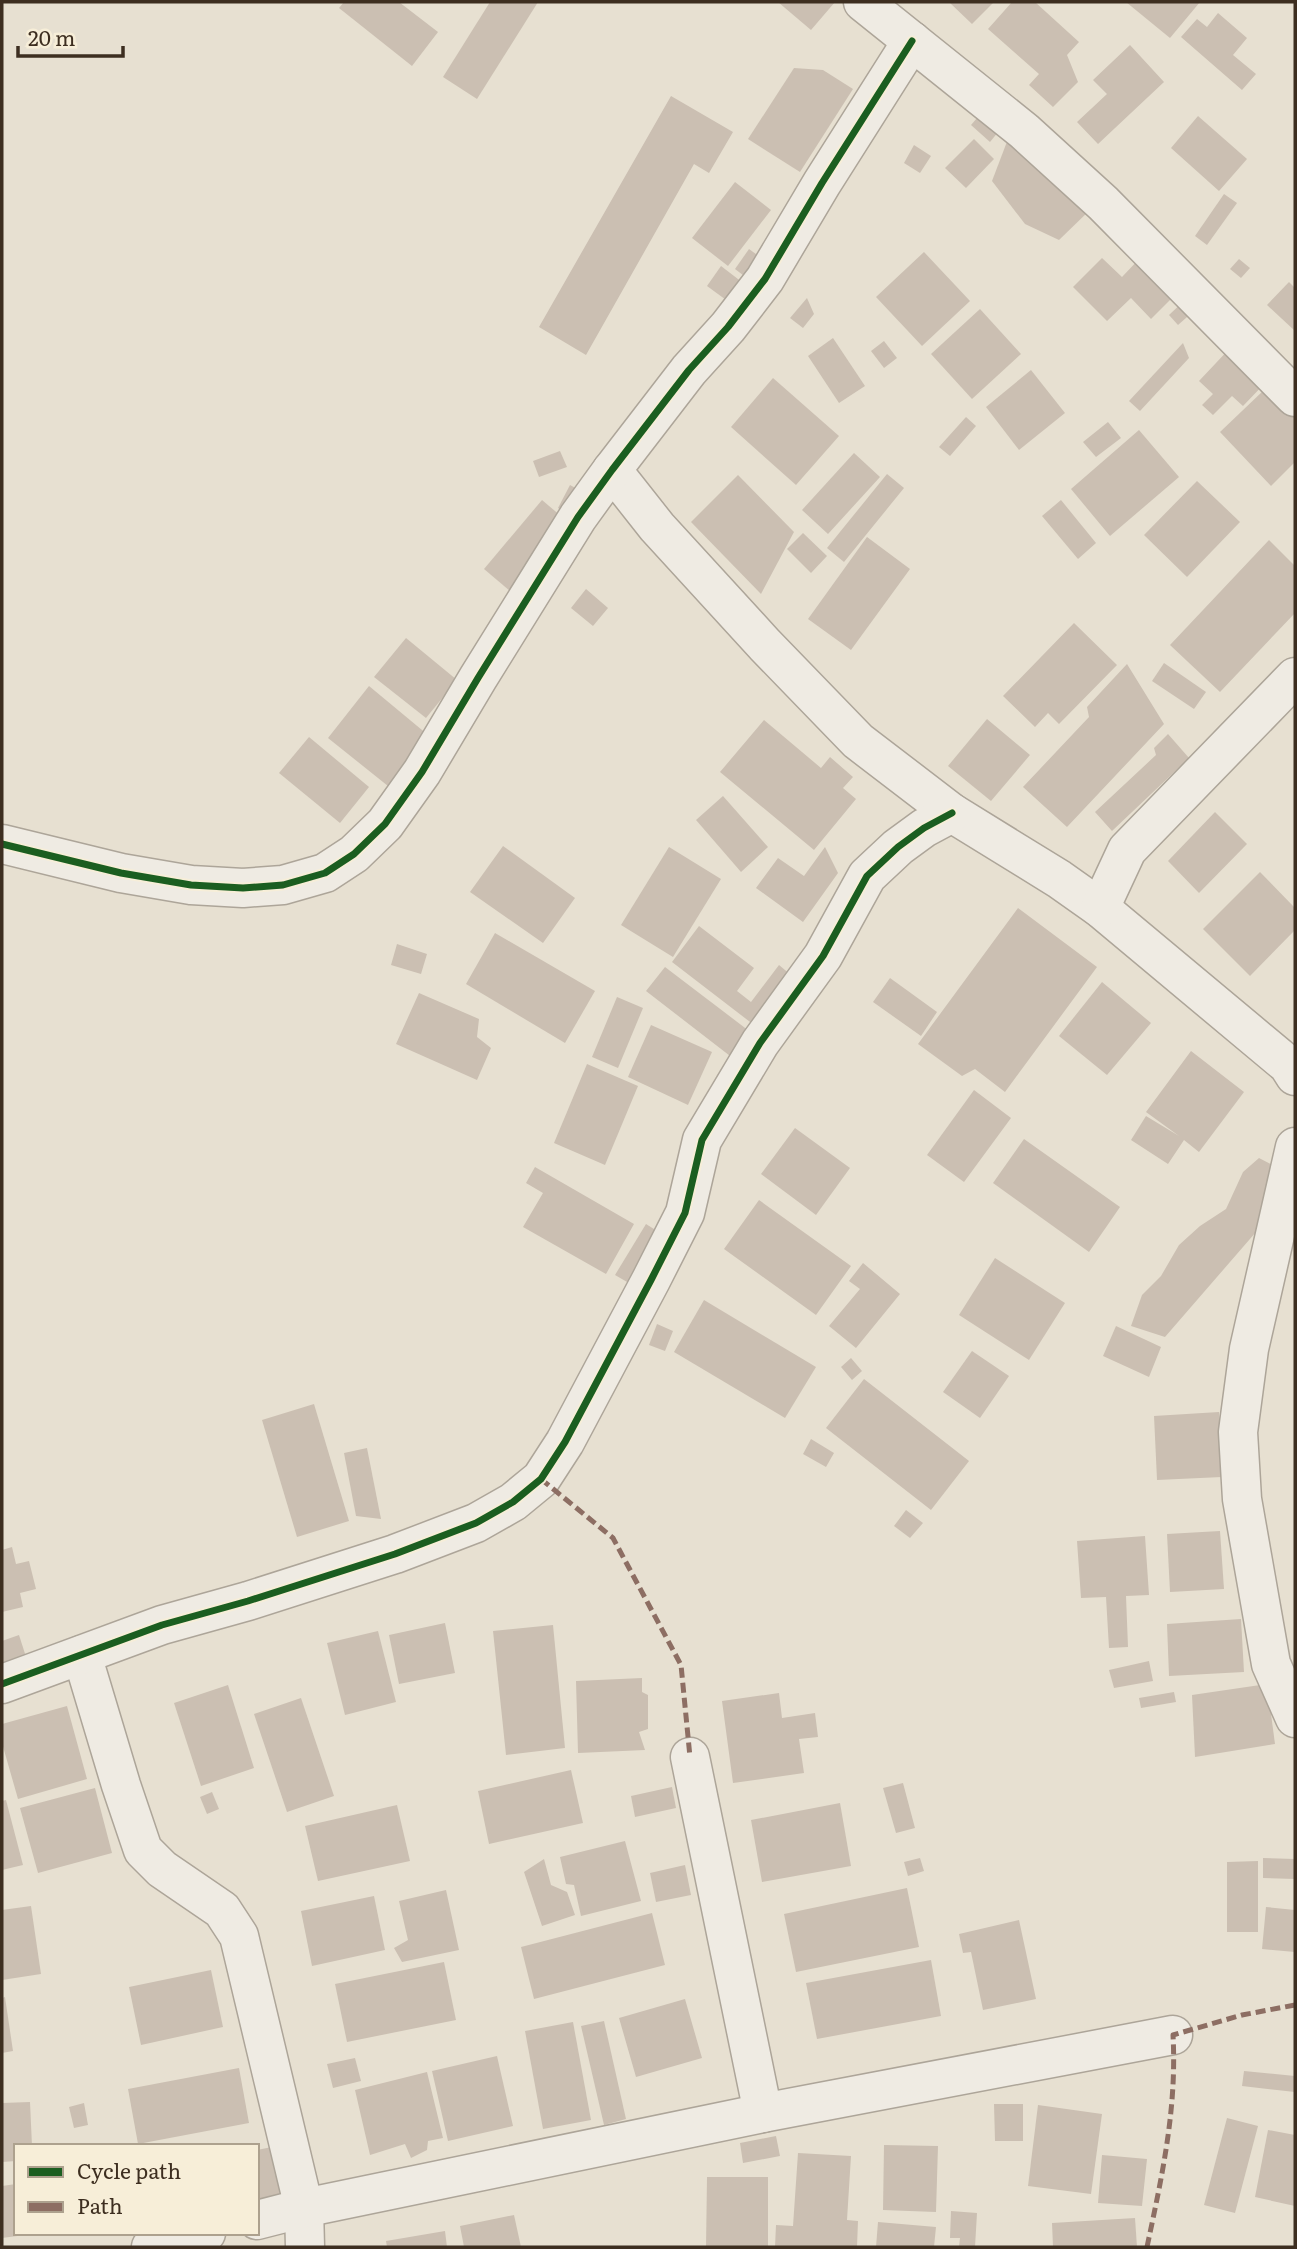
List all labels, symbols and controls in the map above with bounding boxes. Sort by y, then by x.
scale bar [18,14,122,58]
text: 20 m [28,21,75,52]
legend [14,2144,259,2235]
text: Cycle path [77,2154,181,2185]
text: Path [77,2189,123,2220]

